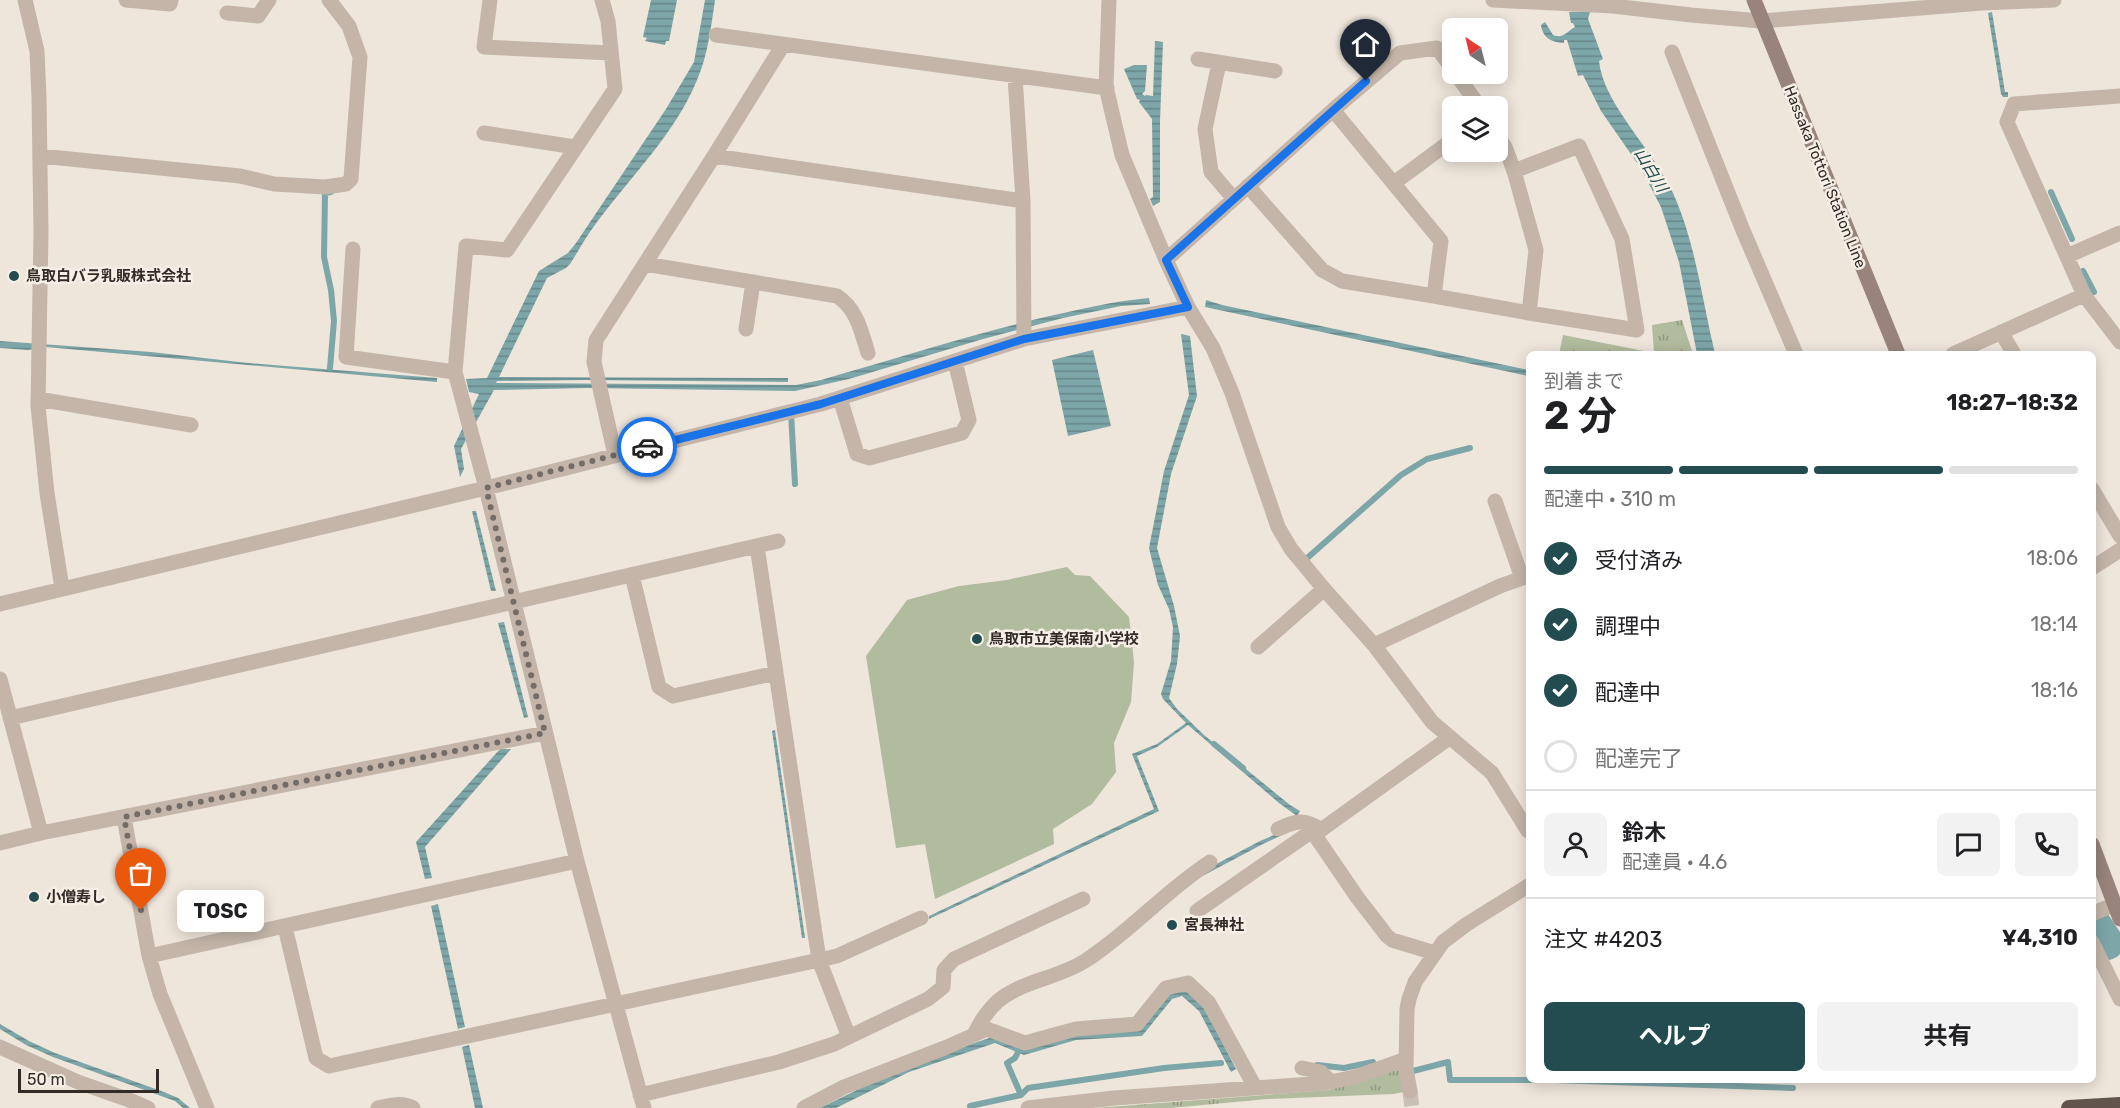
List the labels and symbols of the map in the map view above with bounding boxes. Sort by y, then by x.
north arrow [1442,18,1508,84]
pin [1340,19,1391,81]
street label: Hassaka Tottori Station Line [1780,83,1870,271]
water label: 山白川 [1630,145,1673,197]
place label: 鳥取白バラ乳販株式会社 [26,267,191,285]
marker: 鳥取白バラ乳販株式会社 [7,269,21,283]
courier [617,417,677,477]
place label: 鳥取市立美保南小学校 [989,630,1139,648]
marker: 鳥取市立美保南小学校 [970,632,984,646]
pin [115,848,166,910]
place label: 小僧寿し [46,888,106,906]
callout: TOSC [177,889,264,931]
marker: 小僧寿し [27,890,41,904]
place label: 宮長神社 [1184,916,1244,934]
marker: 宮長神社 [1165,918,1179,932]
scale bar [18,1066,159,1094]

